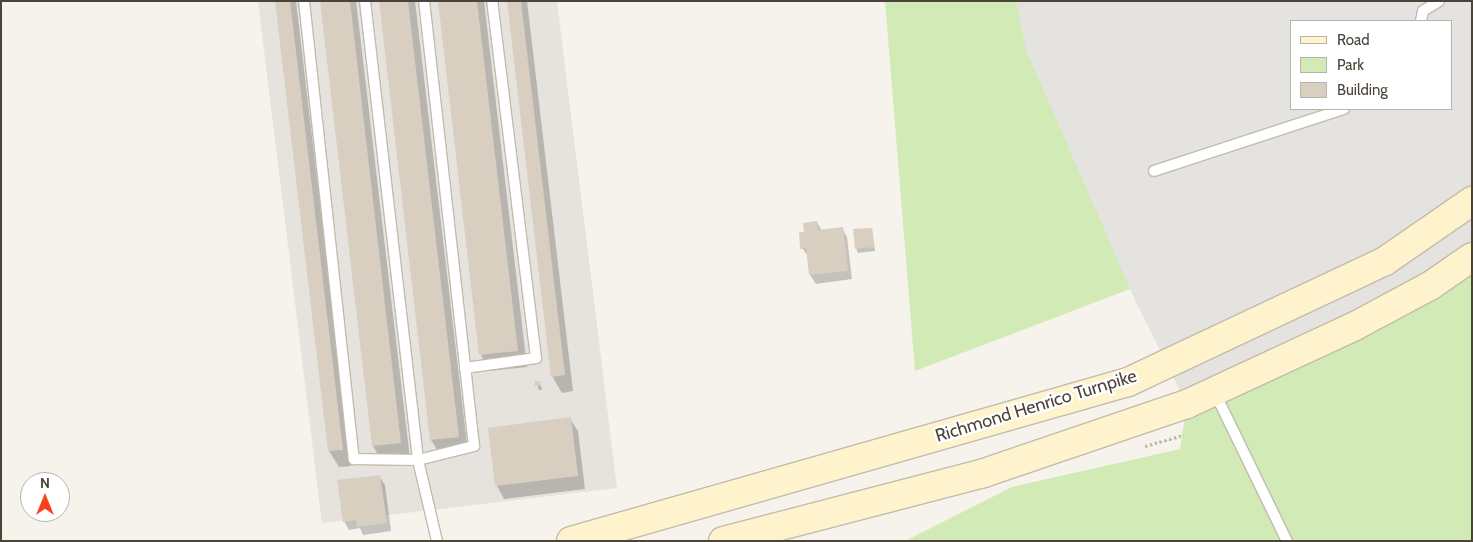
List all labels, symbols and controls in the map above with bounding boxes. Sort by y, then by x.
legend [1290,20,1453,110]
text: Road [1337,31,1370,49]
text: Park [1337,56,1364,74]
text: Building [1337,81,1388,99]
street label: Richmond Henrico Turnpike [933,365,1139,447]
north arrow [20,472,70,522]
text: N [40,474,50,492]

